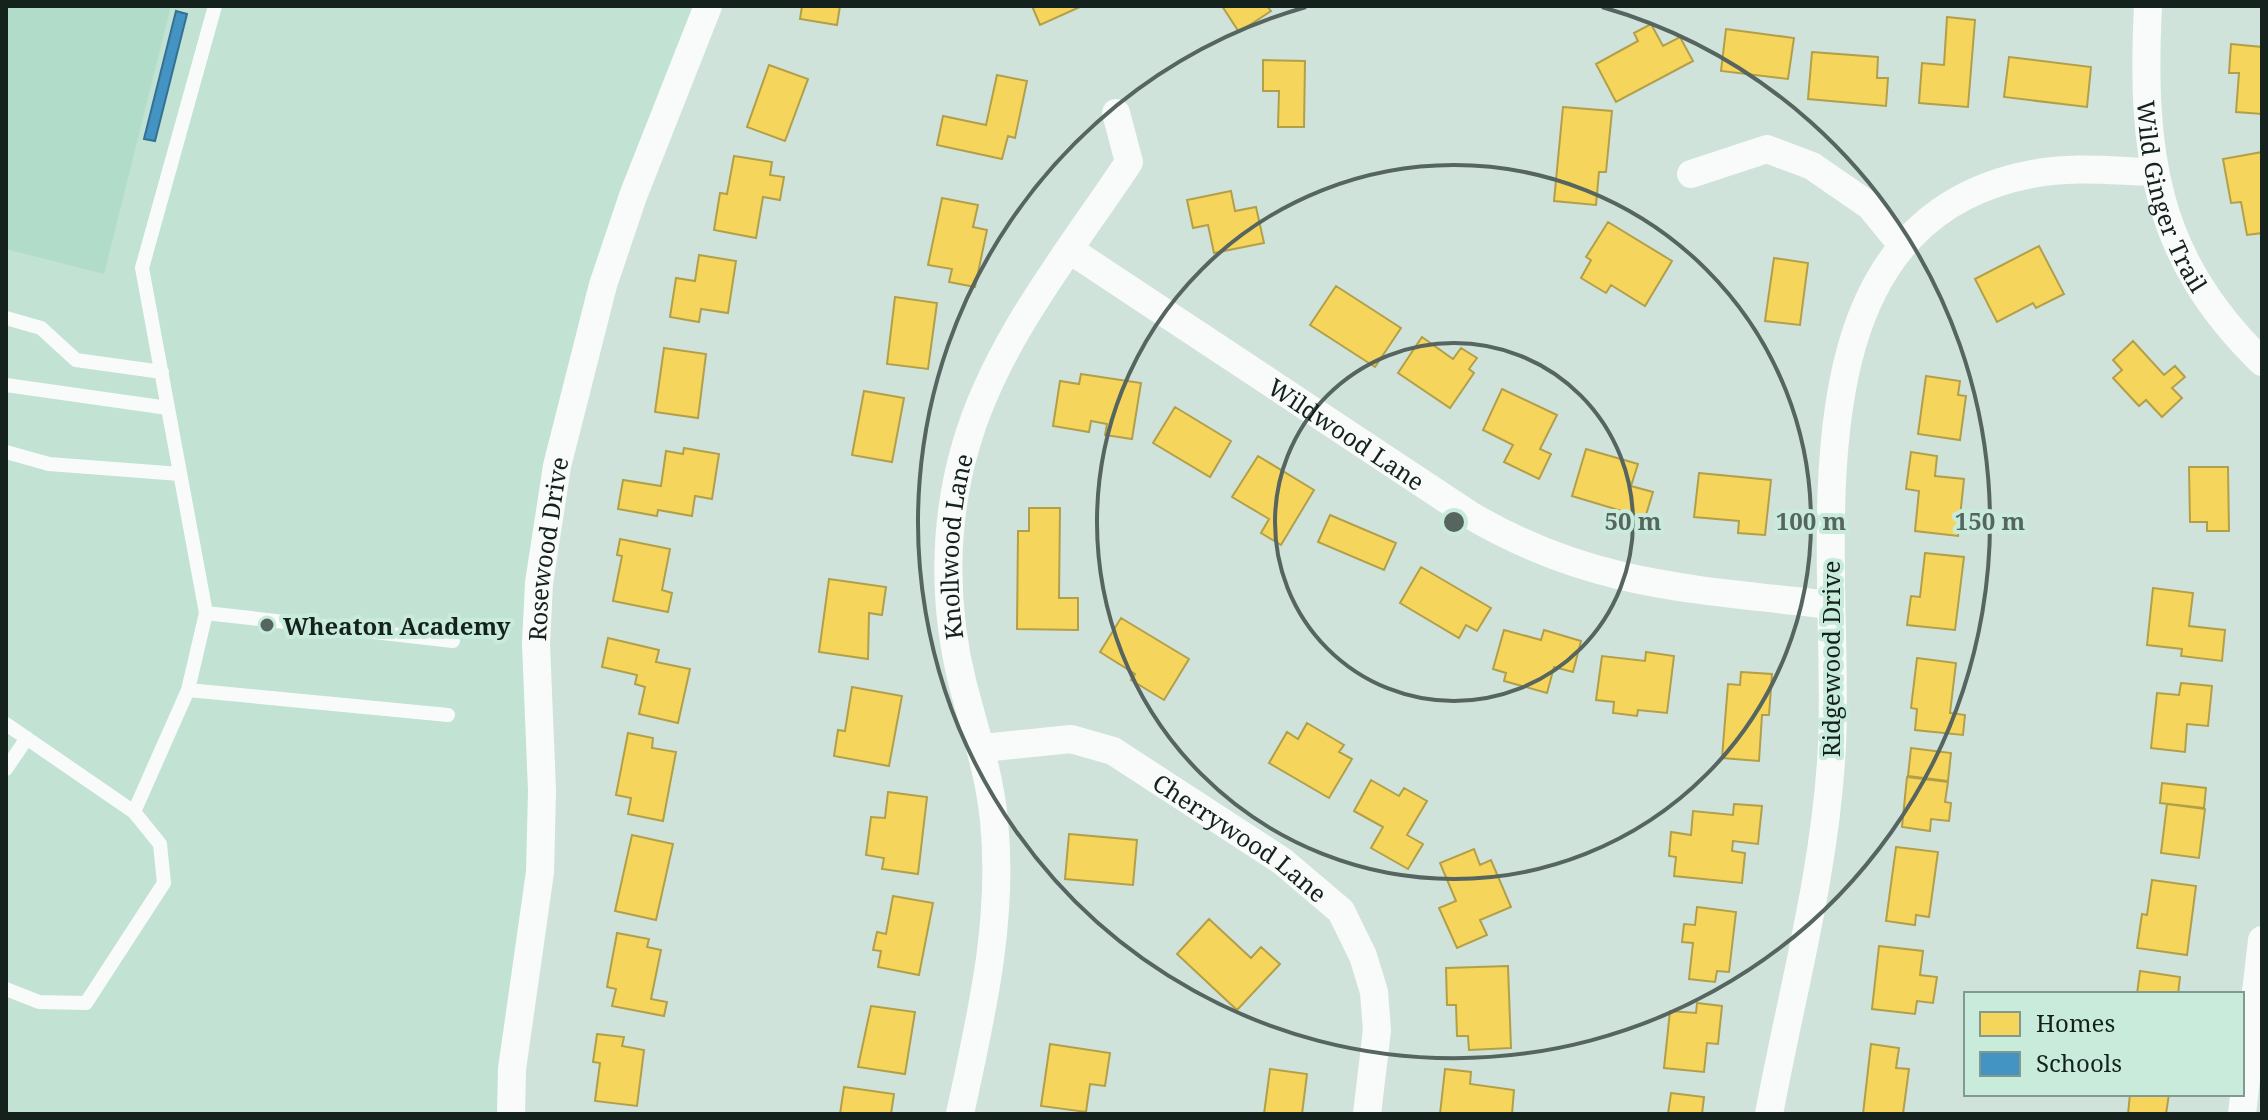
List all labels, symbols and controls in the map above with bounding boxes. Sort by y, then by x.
street label: Wild Ginger Trail [2131,99,2216,299]
street label: Wildwood Lane [1262,370,1431,497]
street label: Knollwood Lane [932,450,979,642]
street label: Rosewood Drive [520,453,575,642]
text: 50 m [1604,504,1662,537]
text: 100 m [1776,504,1847,537]
text: 150 m [1955,504,2026,537]
centre of rings [1440,508,1468,536]
street label: Ridgewood Drive [1814,561,1847,757]
place label: Wheaton Academy [283,609,511,642]
marker: Wheaton Academy [258,616,276,634]
street label: Cherrywood Lane [1147,765,1335,909]
legend [1964,992,2244,1096]
text: Homes [2036,1006,2115,1039]
text: Schools [2036,1046,2122,1079]

